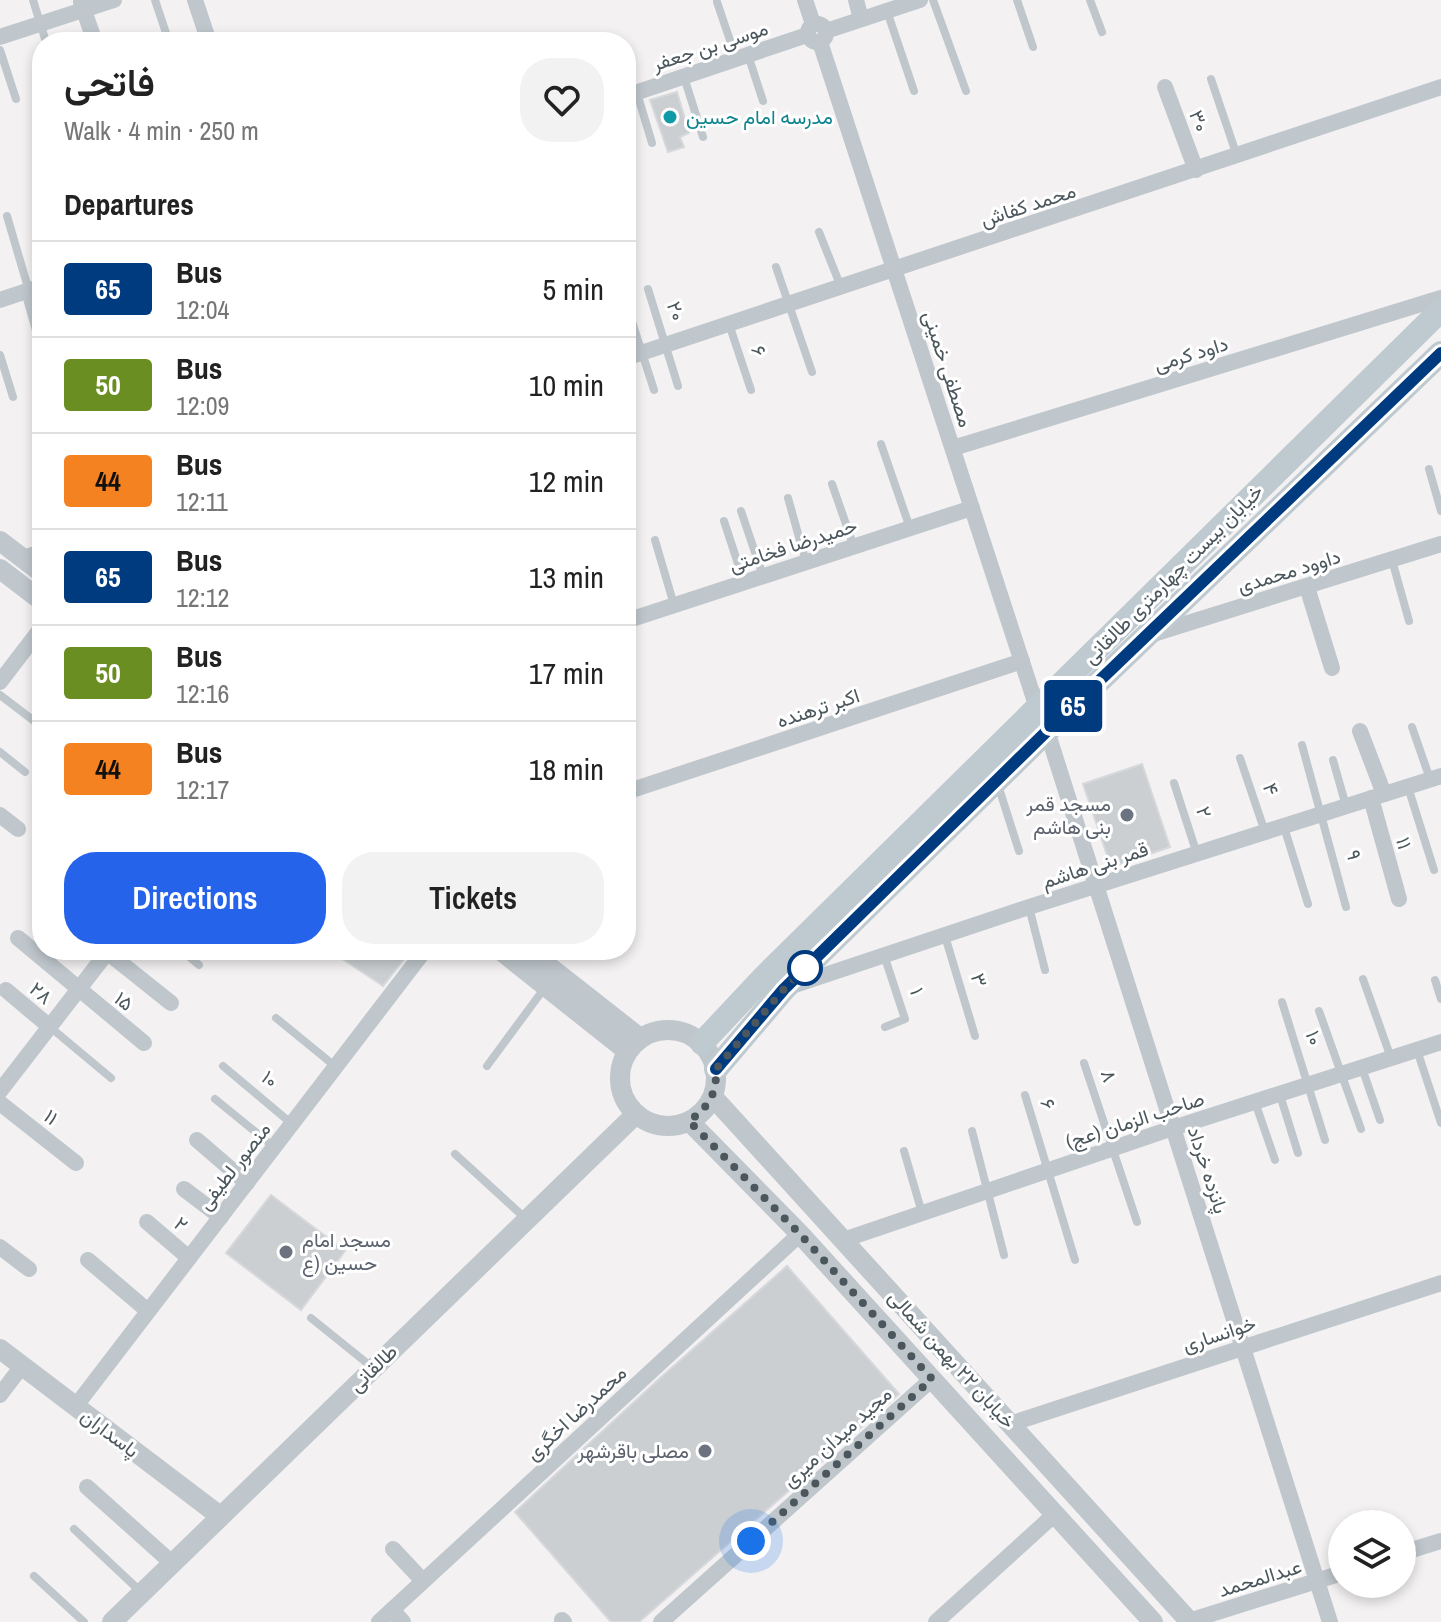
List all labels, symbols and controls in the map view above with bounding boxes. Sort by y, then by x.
street label: موسی بن جعفر [648,14,771,77]
text: فاتحی [64,57,155,108]
button: heart [520,58,604,142]
place label: مدرسه امام حسین [686,103,833,130]
street label: ۳۰ [1183,106,1216,136]
marker: مدرسه امام حسین [661,108,679,126]
text: Walk · 4 min · 250 m [64,113,259,148]
street label: محمد کفاش [977,176,1079,233]
text: Departures [64,184,194,224]
text: Bus [176,252,222,292]
text: 5 min [542,269,604,309]
text: 65 [95,270,121,308]
text: 12:04 [176,292,229,327]
street label: ۲۰ [661,298,692,324]
street label: مصطفی خمینی [917,307,980,430]
street label: داود کرمی [1150,329,1231,378]
street label: ۶ [745,342,774,360]
text: Bus [176,348,222,388]
text: 10 min [529,365,604,405]
text: 50 [95,366,121,404]
text: 12:09 [176,388,229,423]
text: Bus [176,444,222,484]
text: 12 min [529,461,604,501]
text: 44 [95,462,121,500]
street label: خیابان بیست چهارمتری طالقانی [1077,478,1269,670]
text: 12:11 [176,484,228,519]
street label: حمیدرضا فخامتی [725,511,860,578]
text: Bus [176,540,222,580]
street label: داوود محمدی [1234,542,1344,599]
text: 13 min [529,557,604,597]
text: 65 [95,558,121,596]
text: 12:12 [176,580,229,615]
text: Bus [176,636,222,676]
text: 17 min [529,653,604,693]
text: 50 [95,654,121,692]
text: 12:16 [176,676,229,711]
line badge: 65 [1037,680,1109,732]
street label: اکبر ترهنده [773,681,863,734]
text: 65 [1060,687,1086,725]
text: Bus [176,732,222,772]
text: 18 min [529,749,604,789]
text: 44 [95,750,121,788]
text: 12:17 [176,772,229,807]
street label: ۴ [1257,779,1286,798]
place label: مسجد قمر بنی هاشم [1025,790,1111,840]
street label: ۲ [1190,803,1219,821]
marker: مسجد قمر بنی هاشم [1118,806,1136,824]
street label: ۱۱ [1390,834,1419,852]
street label: قمر بنی هاشم [1038,835,1152,894]
street label: ۹ [1340,847,1369,863]
button: Directions [64,852,326,944]
button: Tickets [342,852,604,944]
unlabelled marker [788,951,822,985]
street label: ۳ [965,970,994,990]
street label: ۲۸ [24,975,59,1010]
street label: ۱ [904,984,931,998]
street label: ۱۵ [109,985,140,1017]
street label: ۱۰ [1299,1027,1329,1049]
street label: ۱۰ [256,1064,284,1094]
street label: ۸ [1095,1066,1124,1086]
street label: صاحب الزمان (عج) [1062,1084,1208,1156]
street label: ۶ [1034,1095,1063,1112]
street label: ۱۱ [38,1102,64,1131]
street label: منصور لطیفی [191,1116,276,1215]
street label: پانزده خرداد [1181,1123,1235,1217]
street label: ۲ [169,1210,194,1237]
place label: مسجد امام حسین (ع [302,1226,391,1277]
marker: مسجد امام حسین (ع [277,1243,295,1261]
street label: خیابان ۲۲ بهمن شمالی [883,1283,1022,1434]
street label: خوانساری [1179,1309,1259,1358]
street label: طالقانی [342,1338,403,1397]
street label: محمدرضا اخگری [520,1359,632,1466]
street label: مجید میدان میری [776,1380,897,1493]
street label: پاسداران [75,1402,145,1464]
place label: مصلی باقرشهر [576,1437,689,1464]
marker: مصلی باقرشهر [696,1442,714,1460]
map controls [1328,1510,1416,1598]
button: layers [1328,1510,1416,1598]
your location [731,1521,771,1561]
street label: عبدالمحمد [1215,1552,1305,1603]

